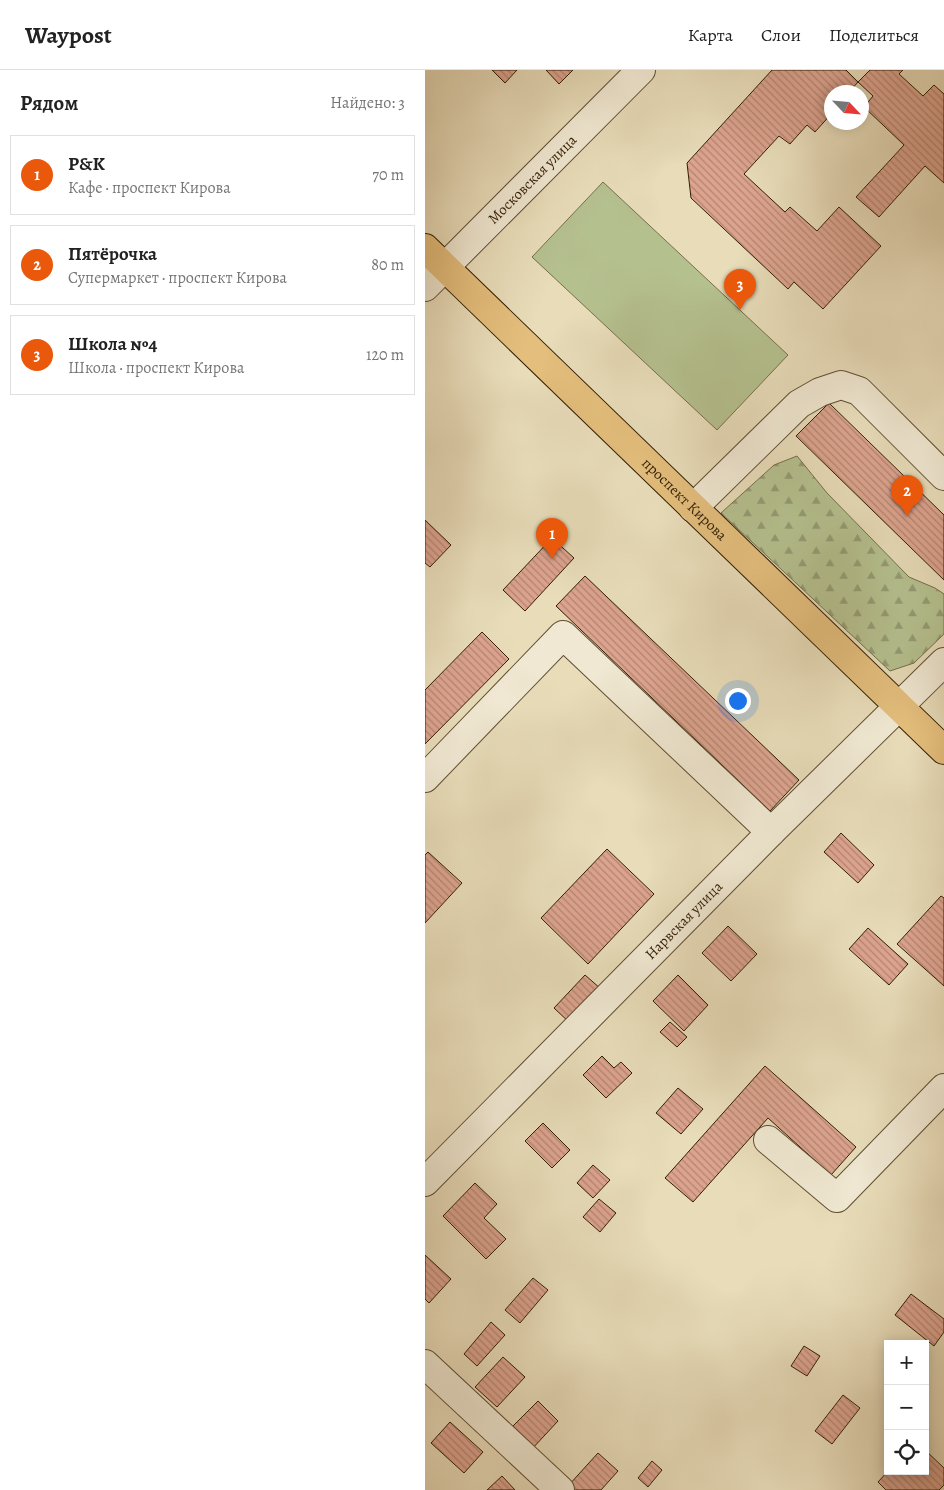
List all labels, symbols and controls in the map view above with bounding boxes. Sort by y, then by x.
text: Waypost [25,19,112,51]
text: Карта [688,23,733,47]
text: Слои [761,23,801,47]
text: Поделиться [829,23,919,47]
north arrow [824,85,869,130]
text: Рядом [20,89,78,117]
text: Найдено: 3 [330,92,405,114]
street label: Московская улица [483,130,581,228]
text: P&K [68,151,105,177]
text: 1 [34,164,40,186]
text: 70 m [372,164,404,186]
text: Кафе · проспект Кирова [68,177,231,199]
text: Пятёрочка [68,241,157,267]
text: 2 [33,254,41,276]
text: 80 m [371,254,404,276]
text: Супермаркет · проспект Кирова [68,267,287,289]
pin: 3 [724,269,756,310]
text: Школа №4 [68,331,157,357]
text: 3 [34,344,40,366]
text: 120 m [366,344,404,366]
text: Школа · проспект Кирова [68,357,244,379]
street label: проспект Кирова [638,453,731,545]
pin: 2 [891,475,923,516]
pin: 1 [536,518,568,559]
your location [725,688,751,714]
street label: Нарвская улица [641,877,727,964]
map controls [884,1340,929,1475]
button: + [884,1340,929,1385]
button: − [884,1385,929,1430]
button: locate [884,1430,929,1475]

